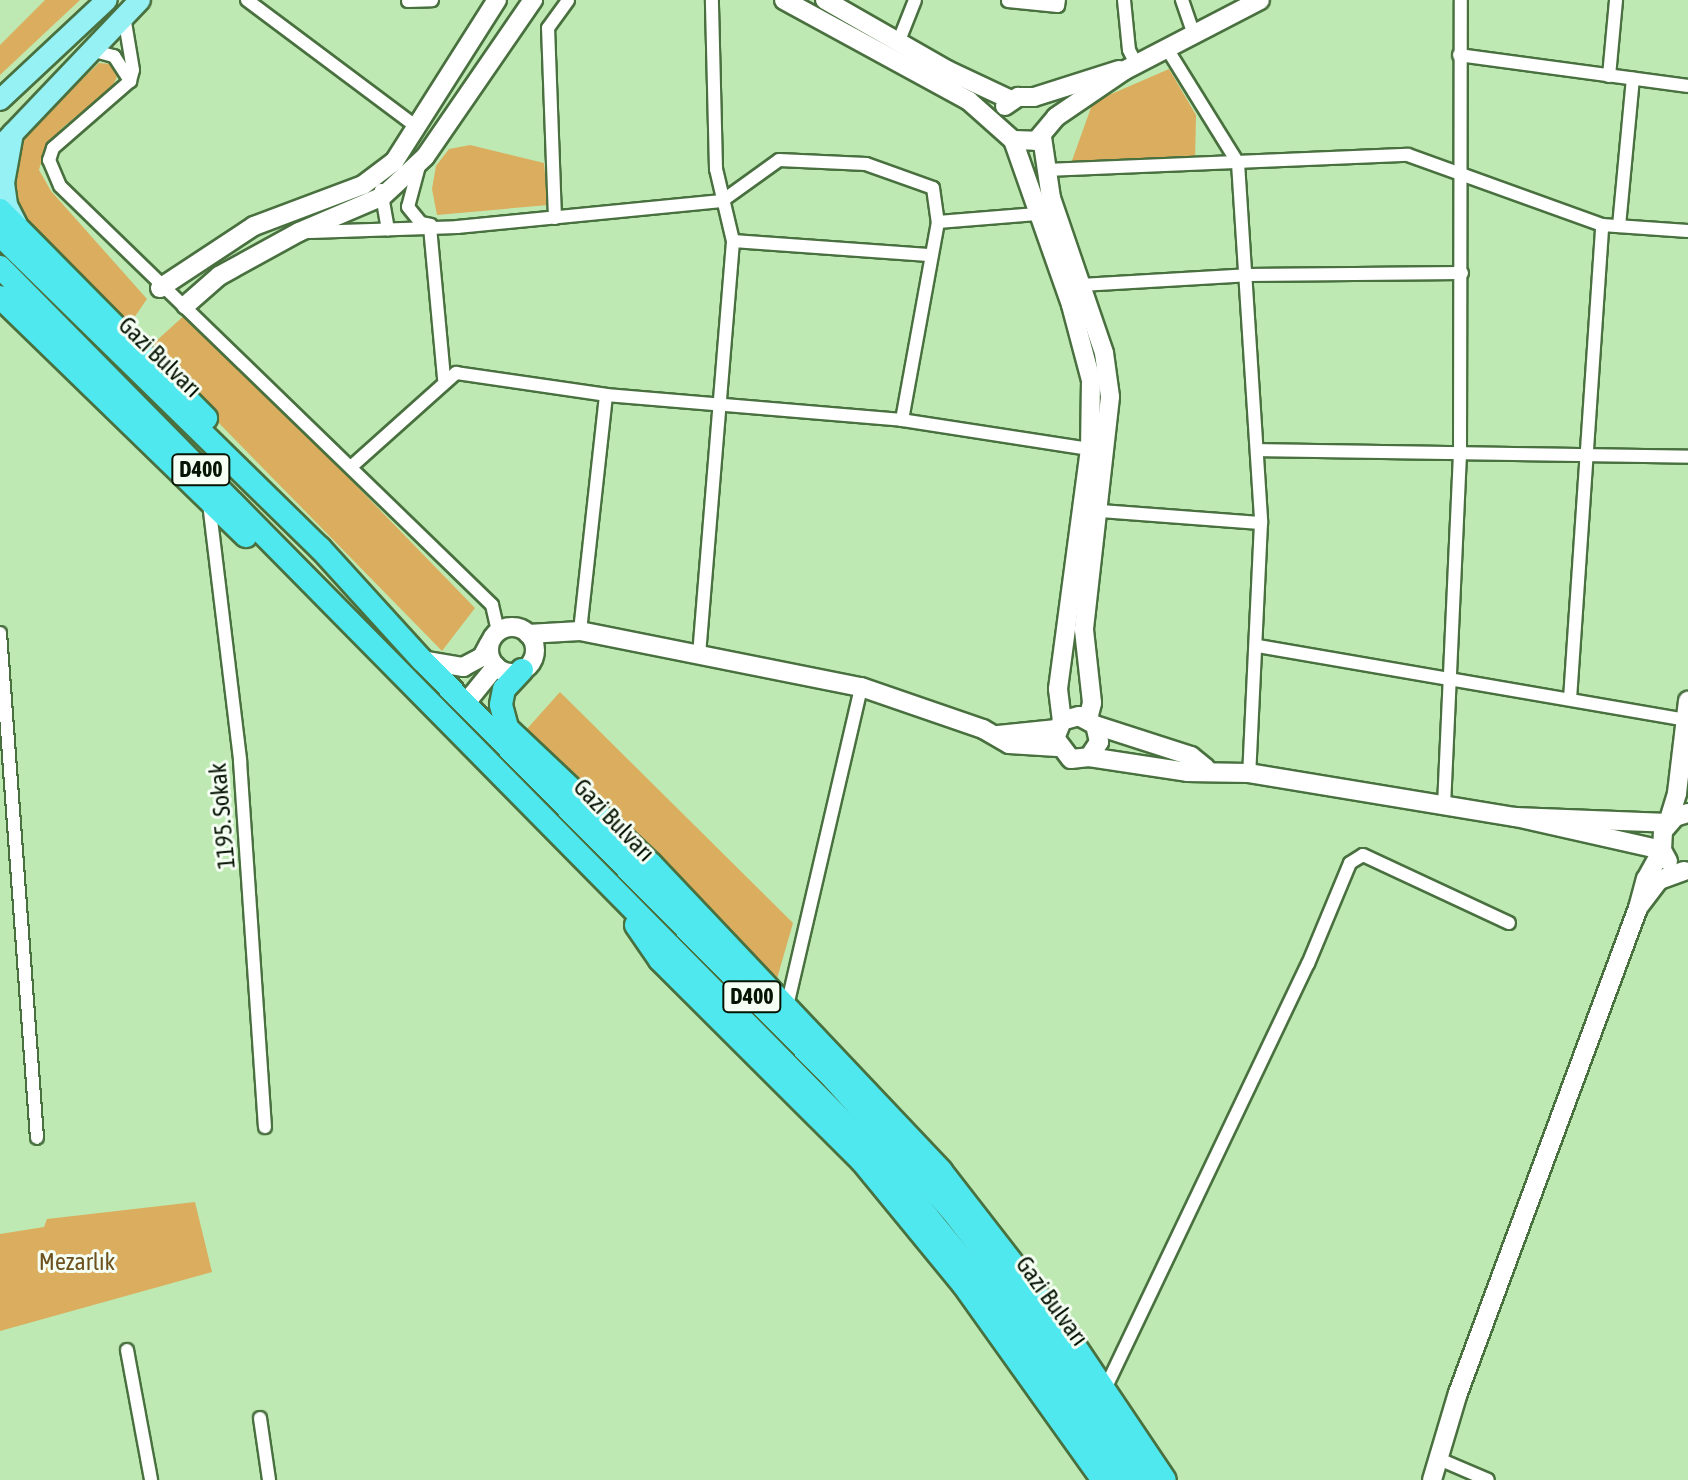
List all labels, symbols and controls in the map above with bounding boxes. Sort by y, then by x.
street label: Gazi Bulvarı [113,311,207,403]
road number: D400 [171,452,231,488]
street label: 1195. Sokak [203,762,241,870]
street label: Gazi Bulvarı [568,773,660,867]
road number: D400 [722,979,782,1015]
park label: Mezarlık [39,1248,115,1276]
street label: Gazi Bulvarı [1010,1251,1094,1351]

